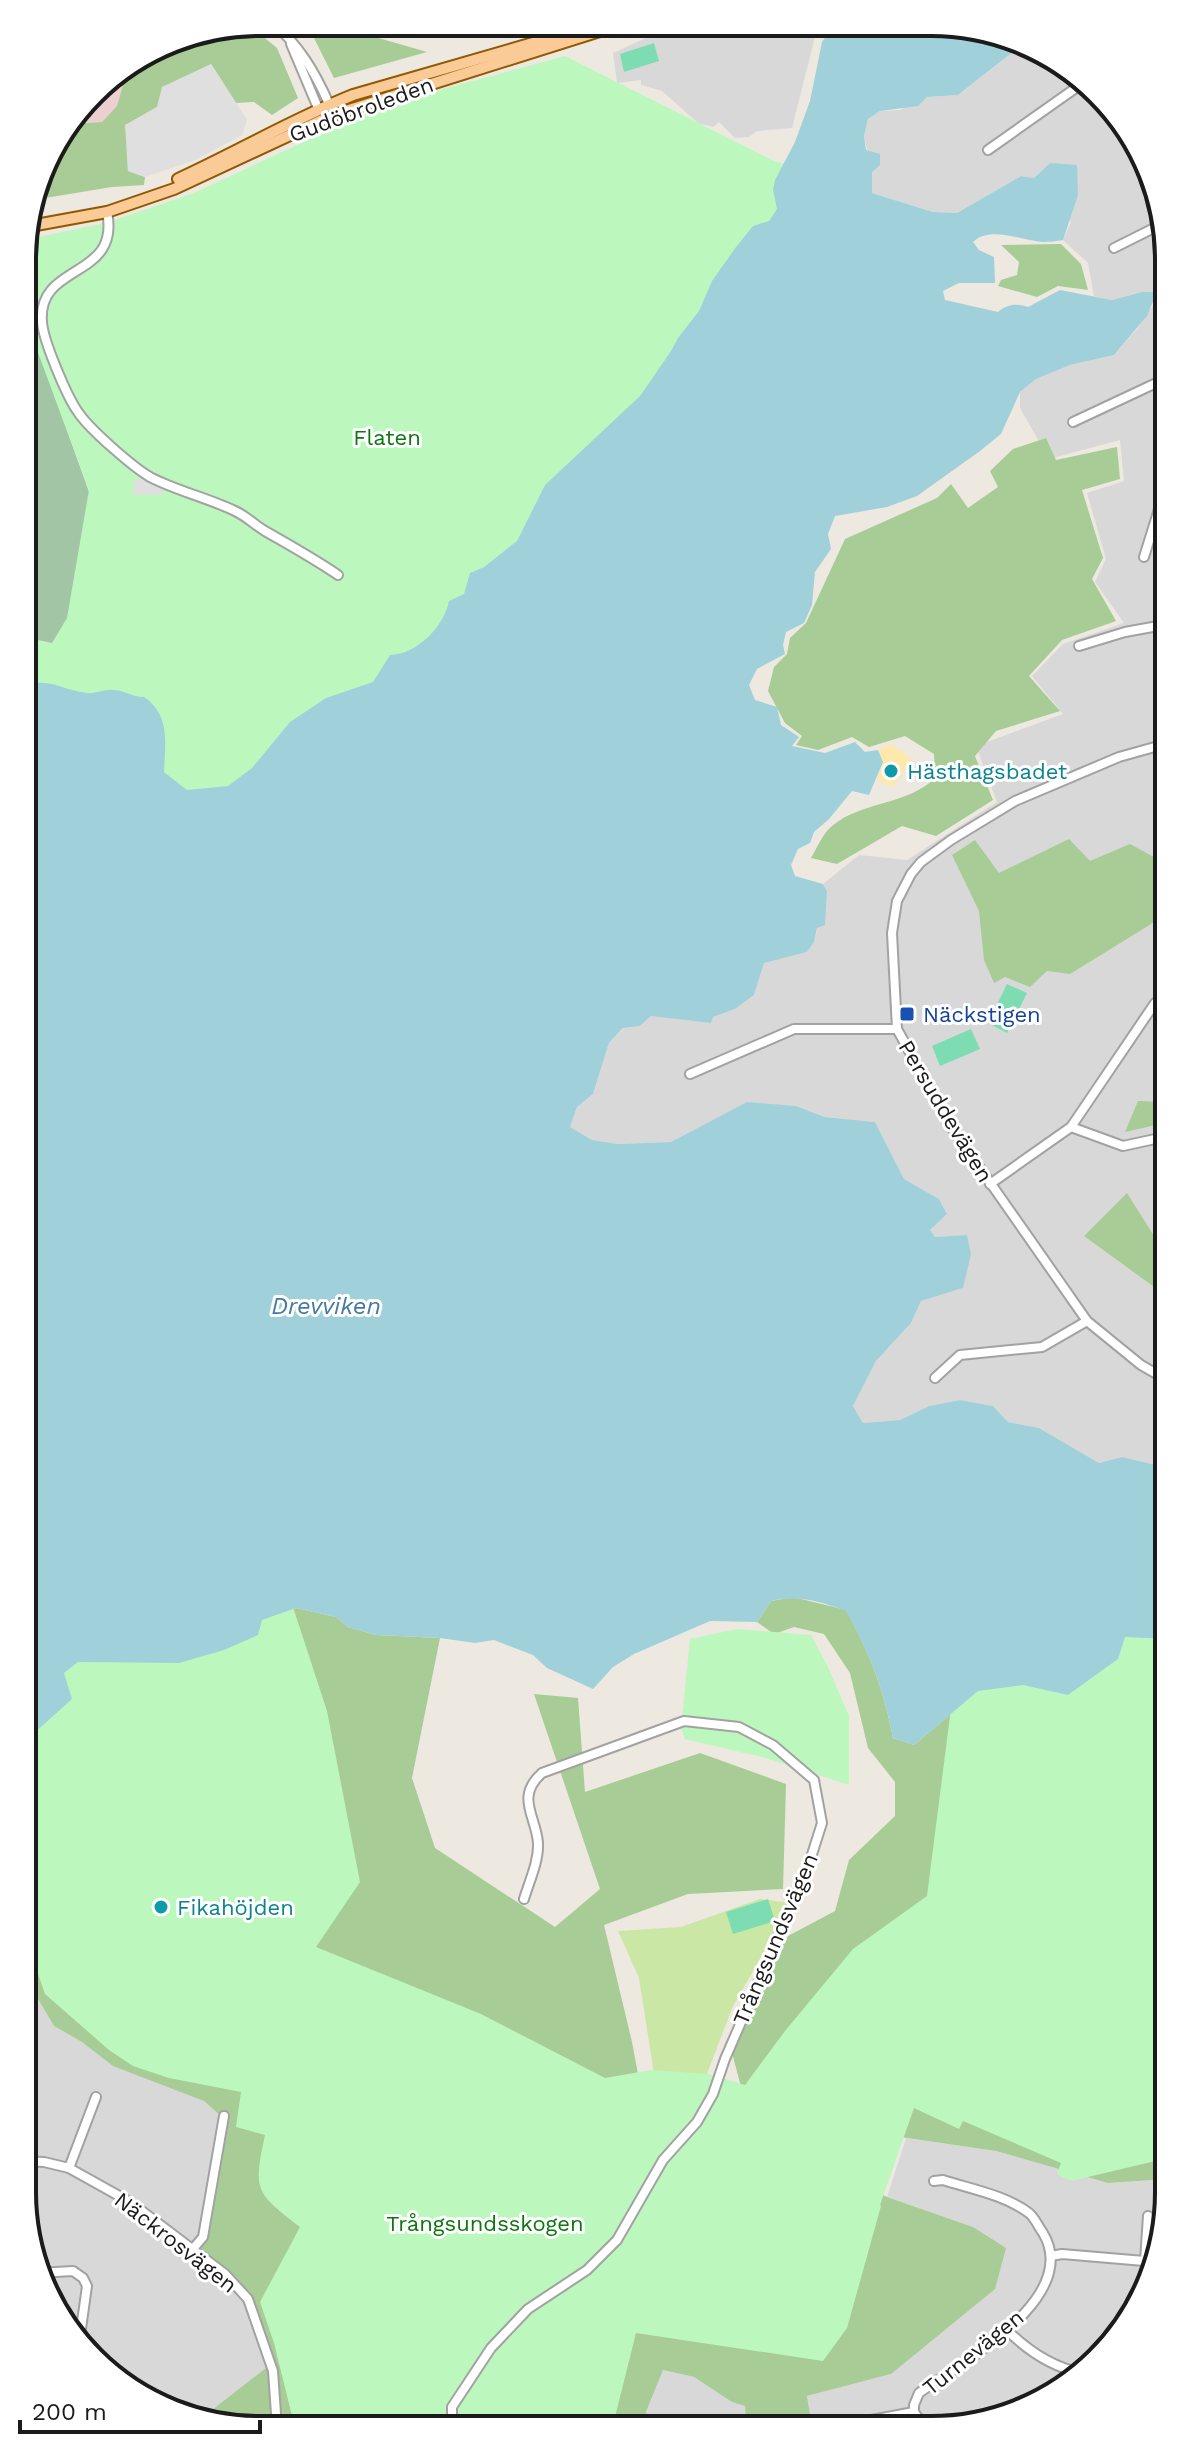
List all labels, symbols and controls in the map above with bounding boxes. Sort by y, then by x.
street label: Gudöbroleden [286,72,437,147]
park label: Flaten [353,425,421,450]
place label: Hästhagsbadet [907,759,1067,784]
marker: Hästhagsbadet [882,762,900,780]
place label: Näckstigen [923,1002,1041,1027]
marker: Näckstigen [898,1005,916,1023]
street label: Persuddevägen [893,1036,998,1187]
water label: Drevviken [271,1292,381,1320]
street label: Trångsundsvägen [728,1850,823,2029]
place label: Fikahöjden [177,1895,294,1920]
marker: Fikahöjden [152,1898,170,1916]
street label: Näckrosvägen [110,2187,242,2298]
park label: Trångsundsskogen [386,2211,584,2236]
street label: Turnevägen [918,2304,1029,2401]
scale bar [20,2384,260,2434]
text: 200 m [32,2398,107,2426]

